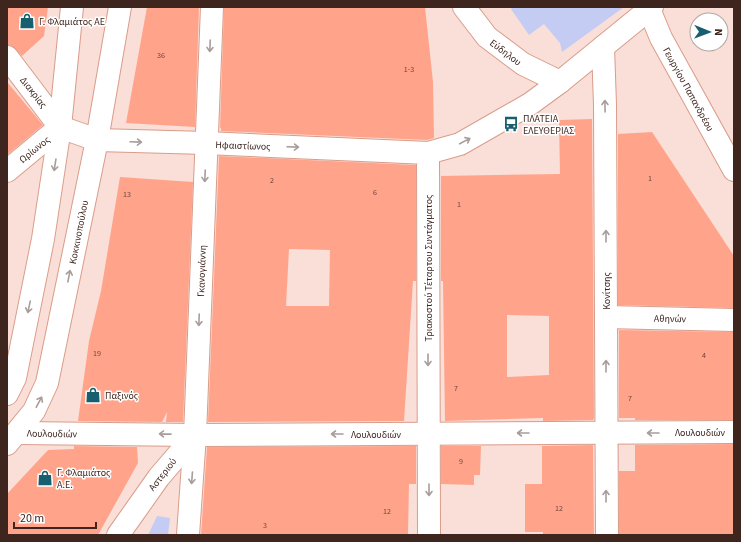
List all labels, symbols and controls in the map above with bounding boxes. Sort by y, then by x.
shop icon: Γ. Φλαμιάτος ΑΕ [18,12,36,30]
north arrow [689,12,729,52]
place label: Γ. Φλαμιάτος ΑΕ [39,15,105,29]
text: N [711,28,726,36]
street label: Εύδηλου [487,36,524,69]
one-way arrow [207,39,214,52]
street label: Γεωργίου Παπανδρέου [659,45,717,134]
house number: 36 [157,50,165,61]
house number: 1-3 [404,64,414,75]
street label: Διακρίας [16,74,51,112]
one-way arrow [601,100,609,113]
place label: ΠΛΑΤΕΙΑ ΕΛΕΥΘΕΡΙΑΣ [523,112,575,138]
bus stop icon: ΠΛΑΤΕΙΑ ΕΛΕΥΘΕΡΙΑΣ [502,115,520,133]
street label: Ωρίωνος [16,133,54,167]
one-way arrow [458,137,470,144]
one-way arrow [129,138,142,145]
street label: Ηφαιστίωνος [215,138,271,154]
one-way arrow [287,143,300,151]
one-way arrow [50,158,58,171]
one-way arrow [201,169,209,182]
house number: 1 [648,173,652,184]
house number: 2 [270,175,274,186]
house number: 6 [373,187,377,198]
house number: 13 [123,189,131,200]
street label: Τριακοστού Τέταρτου Συντάγματος [422,194,436,341]
street label: Κοκκινοπούλου [66,199,92,265]
house number: 1 [457,199,461,210]
one-way arrow [602,230,609,243]
street label: Γκανογιάννη [194,245,210,297]
one-way arrow [65,270,73,283]
street label: Κονίτσης [600,271,614,310]
one-way arrow [25,300,33,313]
street label: Αθηνών [654,312,687,326]
one-way arrow [196,313,203,326]
house number: 19 [93,348,101,359]
house number: 4 [702,350,706,361]
one-way arrow [424,353,432,366]
one-way arrow [602,360,610,373]
house number: 7 [454,383,458,394]
shop icon: Παξινός [84,386,102,404]
place label: Παξινός [105,389,139,403]
house number: 7 [628,393,632,404]
one-way arrow [36,396,43,408]
street label: Λουλουδιών [675,426,725,440]
street label: Λουλουδιών [27,427,77,441]
street label: Λουλουδιών [351,428,401,442]
one-way arrow [517,429,530,437]
one-way arrow [647,429,660,437]
one-way arrow [159,430,172,438]
one-way arrow [331,430,344,438]
street label: Αστεριού [145,455,180,494]
house number: 9 [459,456,463,467]
place label: Γ. Φλαμιάτος A.E. [57,466,111,492]
shop icon: Γ. Φλαμιάτος A.E. [36,469,54,487]
one-way arrow [189,471,196,484]
one-way arrow [425,483,433,496]
one-way arrow [602,490,610,503]
house number: 12 [555,503,563,514]
scale bar [14,504,96,530]
house number: 12 [383,506,391,517]
text: 20 m [20,510,44,527]
house number: 3 [263,520,267,531]

